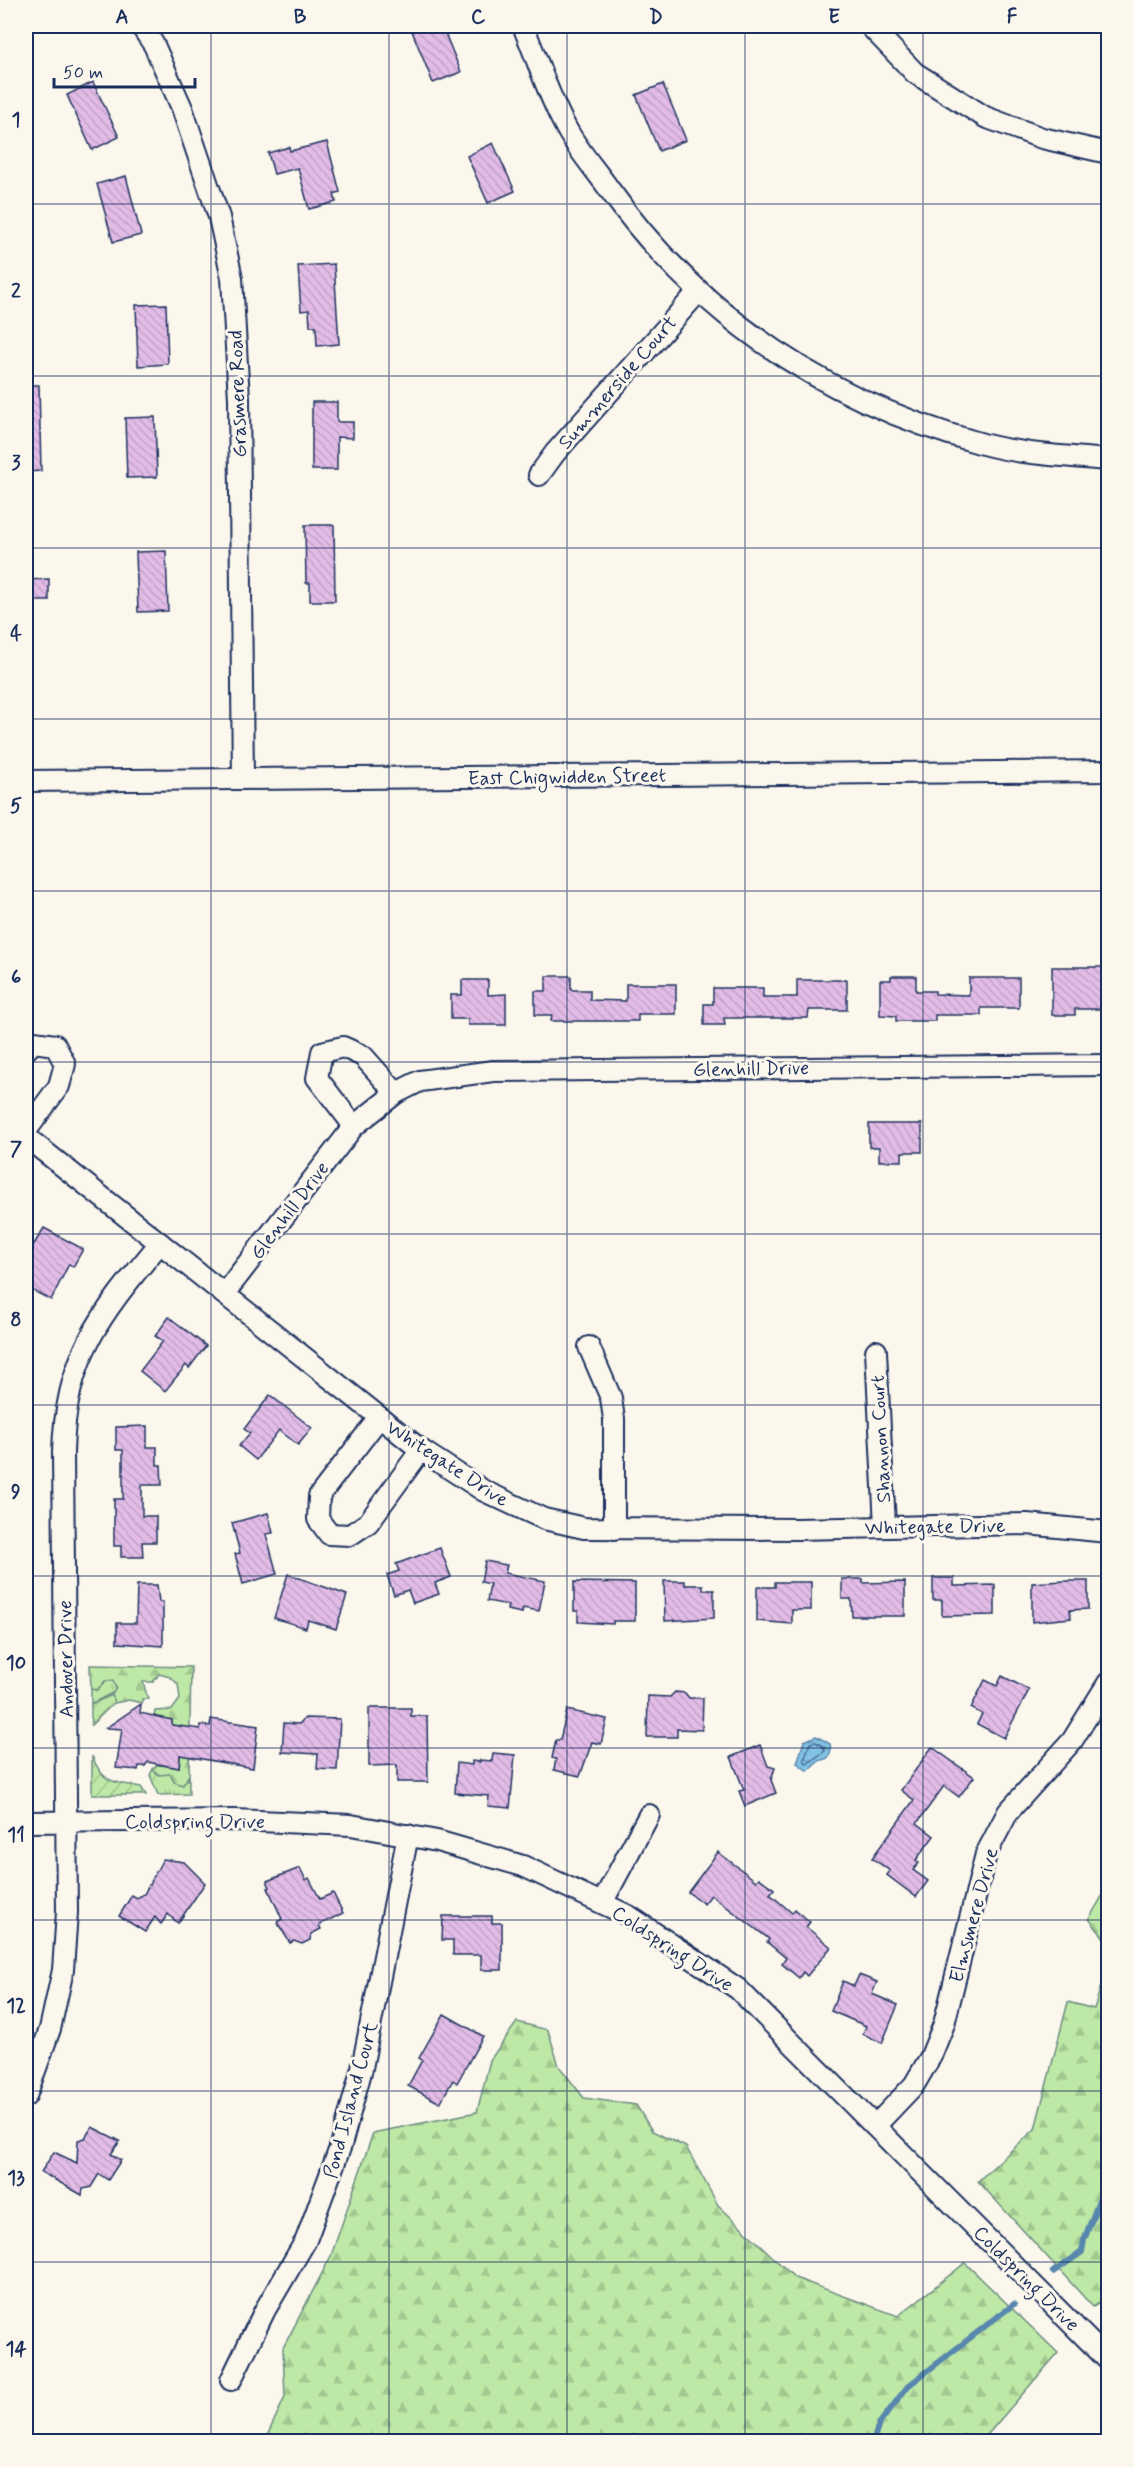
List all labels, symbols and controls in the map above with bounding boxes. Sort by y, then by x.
text: A [115,4,129,31]
text: B [294,4,307,31]
text: C [471,4,486,31]
text: D [649,4,663,31]
text: E [828,4,840,31]
text: F [1007,4,1018,31]
scale bar [54,51,195,89]
text: 50 m [63,61,103,85]
text: 1 [12,107,20,134]
text: 2 [11,278,21,305]
street label: Summerside Court [553,310,684,456]
street label: Grasmere Road [223,330,254,458]
text: 3 [11,450,21,477]
text: 4 [10,621,22,648]
street label: East Chigwidden Street [468,762,666,794]
text: 5 [10,793,22,820]
text: 6 [11,964,21,991]
street label: Glenhill Drive [693,1055,809,1084]
text: 7 [10,1136,22,1163]
street label: Glenhill Drive [244,1156,336,1266]
text: 8 [10,1307,22,1334]
street label: Shannon Court [865,1374,898,1503]
street label: Whitegate Drive [381,1415,514,1514]
text: 9 [11,1479,21,1506]
street label: Whitegate Drive [864,1513,1006,1542]
street label: Andover Drive [52,1600,81,1718]
text: 10 [6,1650,26,1677]
street label: Coldspring Drive [125,1809,265,1838]
text: 11 [7,1822,25,1849]
street label: Elmsmere Drive [943,1845,1005,1986]
street label: Coldspring Drive [605,1900,738,2000]
text: 12 [6,1993,26,2020]
street label: Pond Island Court [318,2019,385,2182]
text: 13 [7,2165,25,2192]
street label: Coldspring Drive [965,2220,1085,2340]
text: 14 [5,2336,27,2363]

